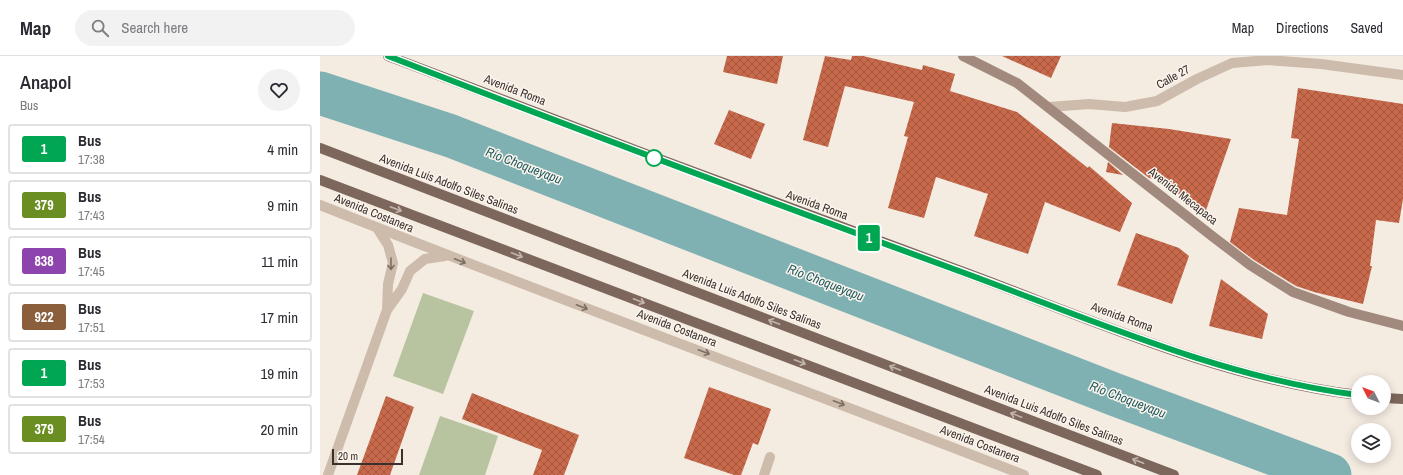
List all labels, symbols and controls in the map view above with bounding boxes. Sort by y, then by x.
search box [75,10,355,46]
text: Map [20,15,51,41]
icon: search [89,17,111,39]
text: Search here [121,17,188,38]
text: Map [1232,19,1254,37]
text: Directions [1276,19,1328,37]
text: Saved [1350,19,1383,37]
street label: Calle 27 [1153,61,1193,93]
text: Anapol [20,69,71,95]
button: heart [258,69,300,111]
street label: Avenida Roma [481,71,549,109]
text: Bus [20,97,38,114]
text: Bus [78,130,101,151]
text: 4 min [267,139,298,160]
text: 1 [41,140,47,158]
water label: Río Choqueyapu [483,143,564,188]
unlabelled marker [645,149,663,167]
street label: Avenida Luis Adolfo Siles Salinas [376,150,521,218]
text: 17:38 [78,151,105,168]
street label: Avenida Mecapaca [1144,163,1221,229]
text: Bus [78,186,101,207]
street label: Avenida Roma [783,186,851,224]
street label: Avenida Costanera [331,189,416,236]
text: 9 min [267,195,298,216]
text: 379 [34,196,54,214]
one-way arrow [389,206,401,214]
text: 17:43 [78,207,105,224]
line badge: 1 [856,225,882,251]
text: 1 [866,229,872,247]
text: Bus [78,242,101,263]
text: 11 min [261,251,298,272]
text: 838 [34,252,54,270]
one-way arrow [511,252,523,260]
one-way arrow [387,257,395,270]
one-way arrow [454,258,467,265]
water label: Río Choqueyapu [785,260,866,305]
text: 17:45 [78,263,105,280]
street label: Avenida Luis Adolfo Siles Salinas [679,265,824,333]
text: Bus [78,298,101,319]
one-way arrow [632,298,644,306]
street label: Avenida Roma [1088,298,1156,336]
one-way arrow [576,303,588,311]
street label: Avenida Costanera [634,305,720,351]
text: 17 min [260,307,298,328]
text: 922 [34,308,54,326]
one-way arrow [768,317,780,325]
text: 17:51 [78,319,105,336]
one-way arrow [697,349,709,357]
text: Bus [78,354,101,375]
one-way arrow [793,359,805,367]
text: 19 min [260,363,298,384]
text: 1 [41,364,47,382]
one-way arrow [889,364,901,372]
text: 17:53 [78,375,105,392]
north arrow [1351,375,1391,415]
map controls [1351,375,1391,463]
water label: Río Choqueyapu [1087,377,1168,422]
street label: Avenida Luis Adolfo Siles Salinas [981,381,1126,449]
one-way arrow [832,400,844,408]
text: Bus [78,410,101,431]
one-way arrow [1011,410,1023,418]
text: 20 min [260,419,298,440]
text: 379 [34,420,54,438]
street label: Avenida Costanera [937,421,1023,467]
button: layers [1351,423,1391,463]
text: 17:54 [78,431,105,448]
scale bar [332,447,403,466]
text: 20 m [338,449,358,463]
one-way arrow [1132,457,1144,465]

